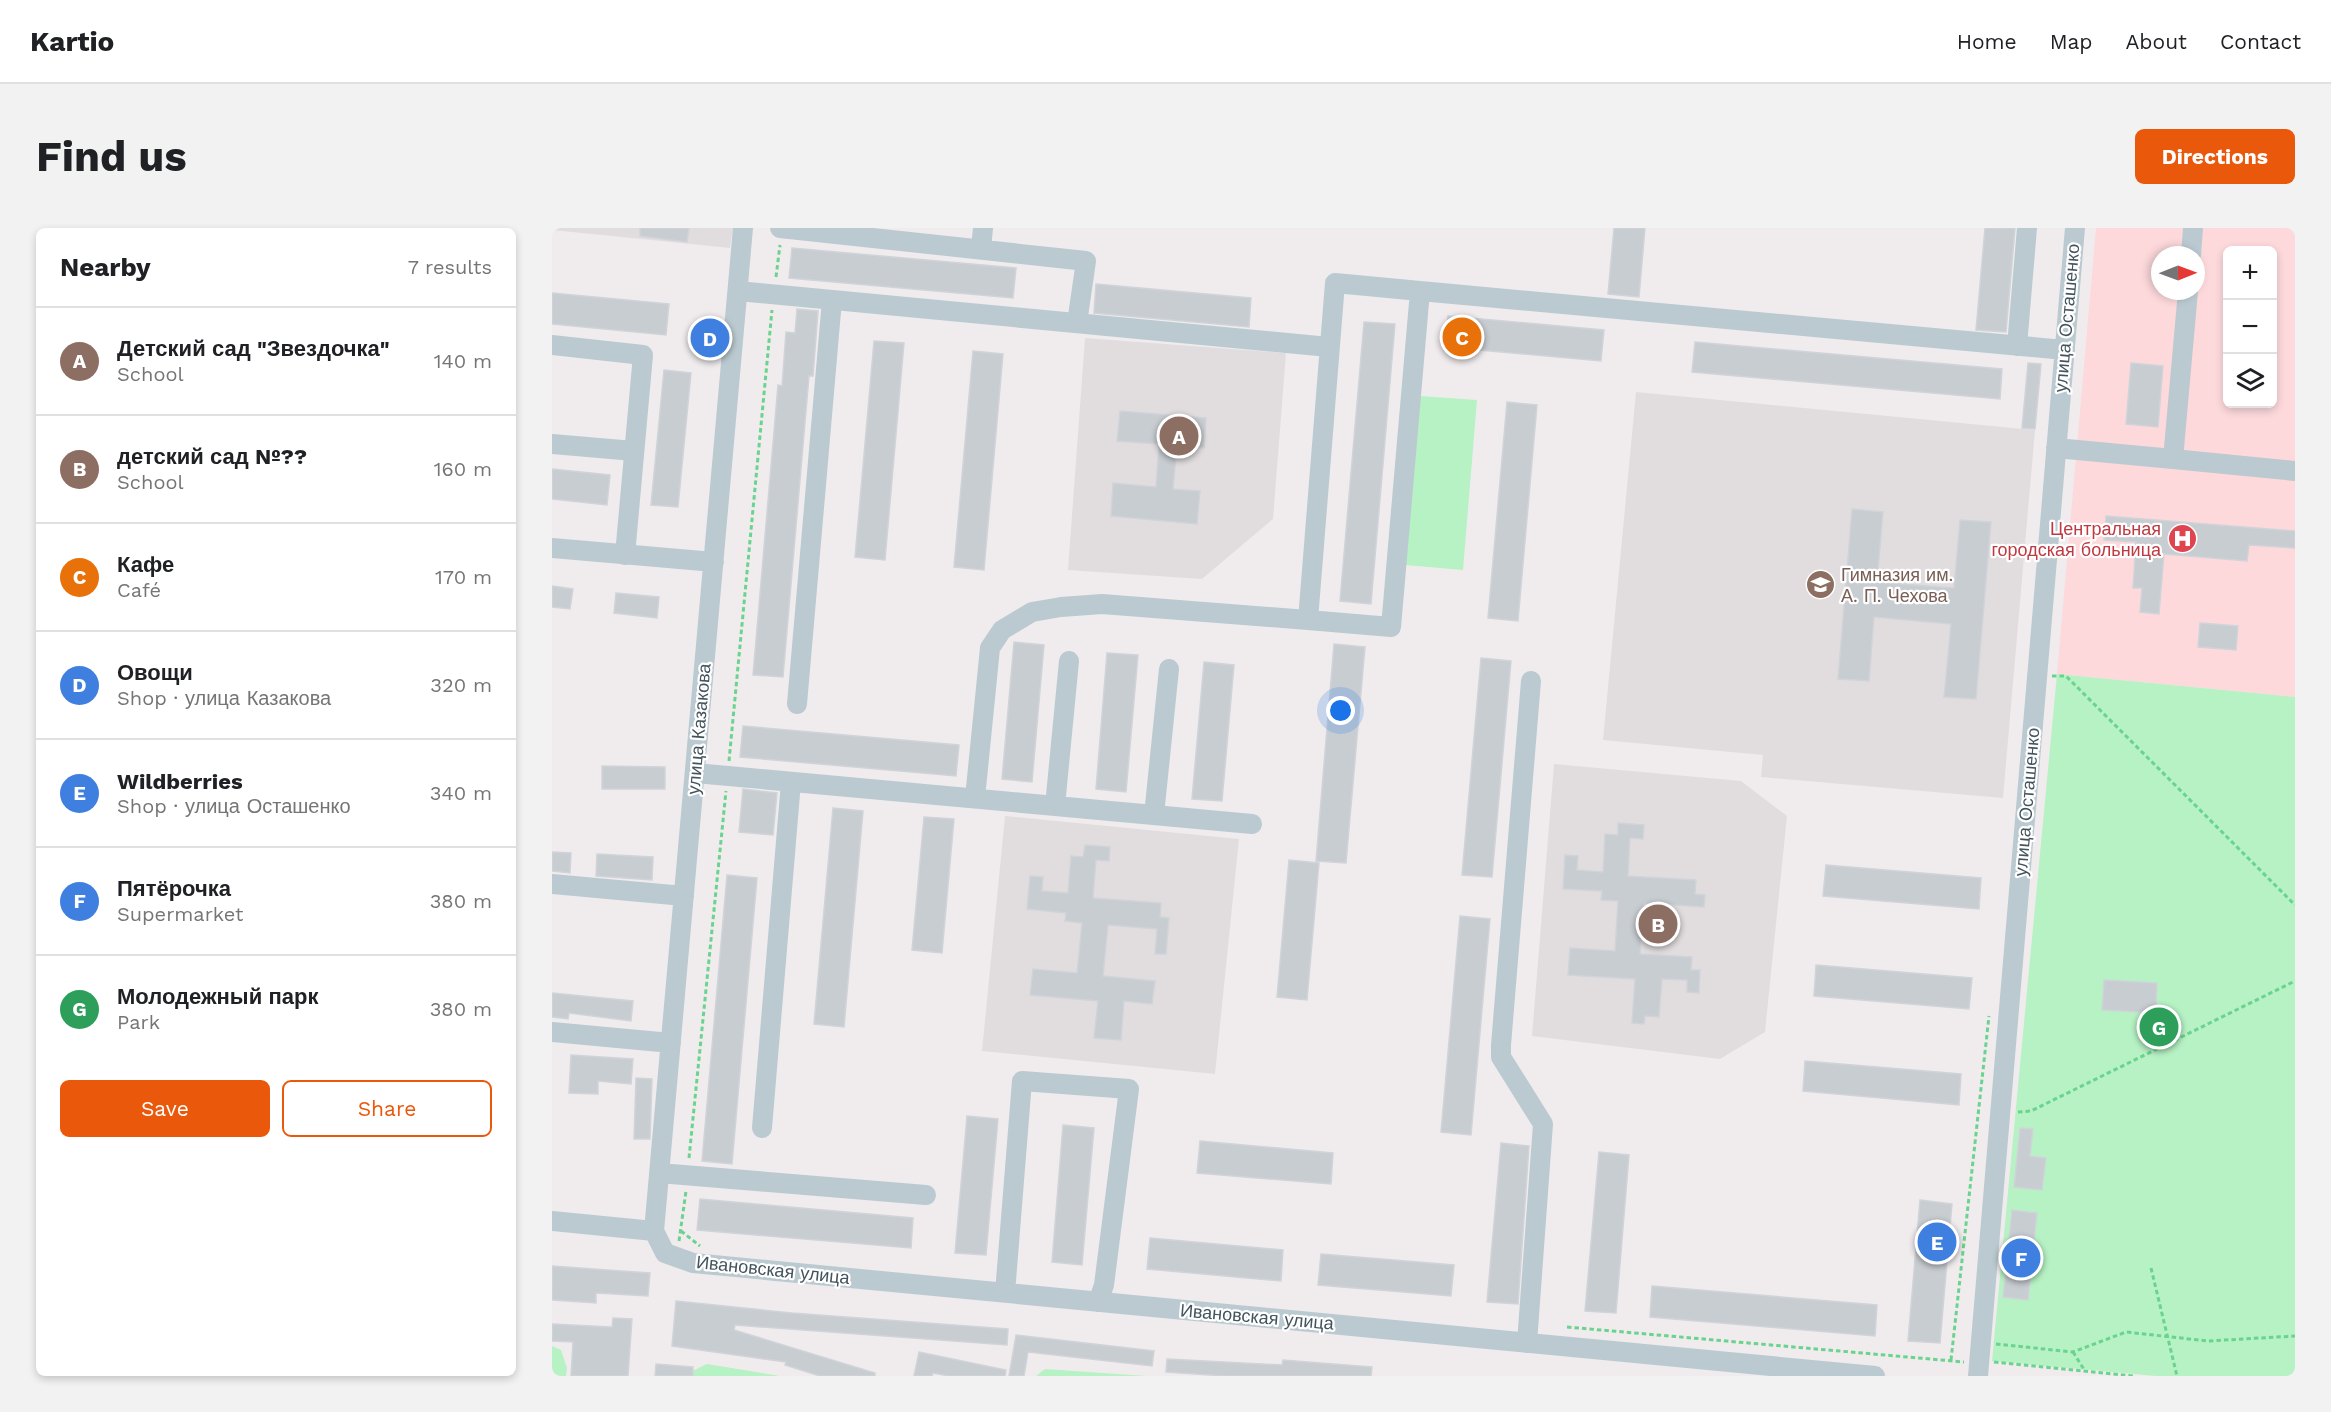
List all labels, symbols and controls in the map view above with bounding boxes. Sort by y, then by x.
text: Kartio [30,25,114,58]
text: Home [1957,29,2017,54]
text: Map [2050,29,2093,54]
text: About [2126,29,2187,54]
text: Contact [2220,29,2301,54]
button: Directions [2135,129,2295,184]
text: Find us [36,132,187,181]
street label: улица Осташенко [2050,243,2083,393]
north arrow [2151,246,2205,300]
map controls [2223,246,2277,408]
button: + [2223,246,2277,300]
text: Nearby [60,252,151,282]
text: 7 results [408,255,492,279]
button: − [2223,300,2277,354]
pin: C [1442,314,1482,360]
pin: D [690,316,730,360]
text: Детский сад "Звездочка" [117,336,390,361]
text: A [73,349,86,373]
text: 140 m [434,349,492,373]
button: layers [2223,354,2277,408]
text: School [117,362,184,386]
pin: A [1160,414,1198,458]
text: детский сад №?? [117,444,307,469]
text: B [73,457,86,481]
text: 160 m [434,457,492,481]
text: School [117,470,184,494]
place label: Центральная городская больница [1991,518,2162,560]
hospital icon: Центральная городская больница [2166,523,2198,555]
text: Кафе [117,552,174,577]
place label: Гимназия им. А. П. Чехова [1841,564,1953,606]
text: C [73,565,86,589]
text: 170 m [435,565,492,589]
school or university icon: Гимназия им. А. П. Чехова [1804,569,1836,601]
text: Café [117,578,161,602]
text: Овощи [117,660,193,685]
street label: улица Казакова [682,661,715,795]
text: D [72,673,87,697]
text: 320 m [430,673,492,697]
text: Shop · улица Казакова [117,686,331,710]
your location [1326,696,1355,725]
street label: улица Осташенко [2010,727,2043,877]
text: Wildberries [117,769,243,794]
text: E [73,781,86,805]
text: 340 m [430,781,492,805]
text: Shop · улица Осташенко [117,794,351,818]
text: Пятёрочка [117,876,231,901]
text: F [73,889,86,913]
text: 380 m [430,889,492,913]
text: Supermarket [117,902,243,926]
pin: B [1638,902,1678,946]
text: Молодежный парк [117,984,318,1009]
text: G [72,997,87,1021]
text: 380 m [430,997,492,1021]
pin: G [2140,1004,2178,1050]
text: Park [117,1010,160,1034]
button: Save [60,1080,270,1137]
button: Share [282,1080,492,1137]
pin: E [1918,1220,1956,1264]
pin: F [2002,1236,2040,1280]
street label: Ивановская улица [695,1251,852,1288]
street label: Ивановская улица [1179,1299,1336,1334]

